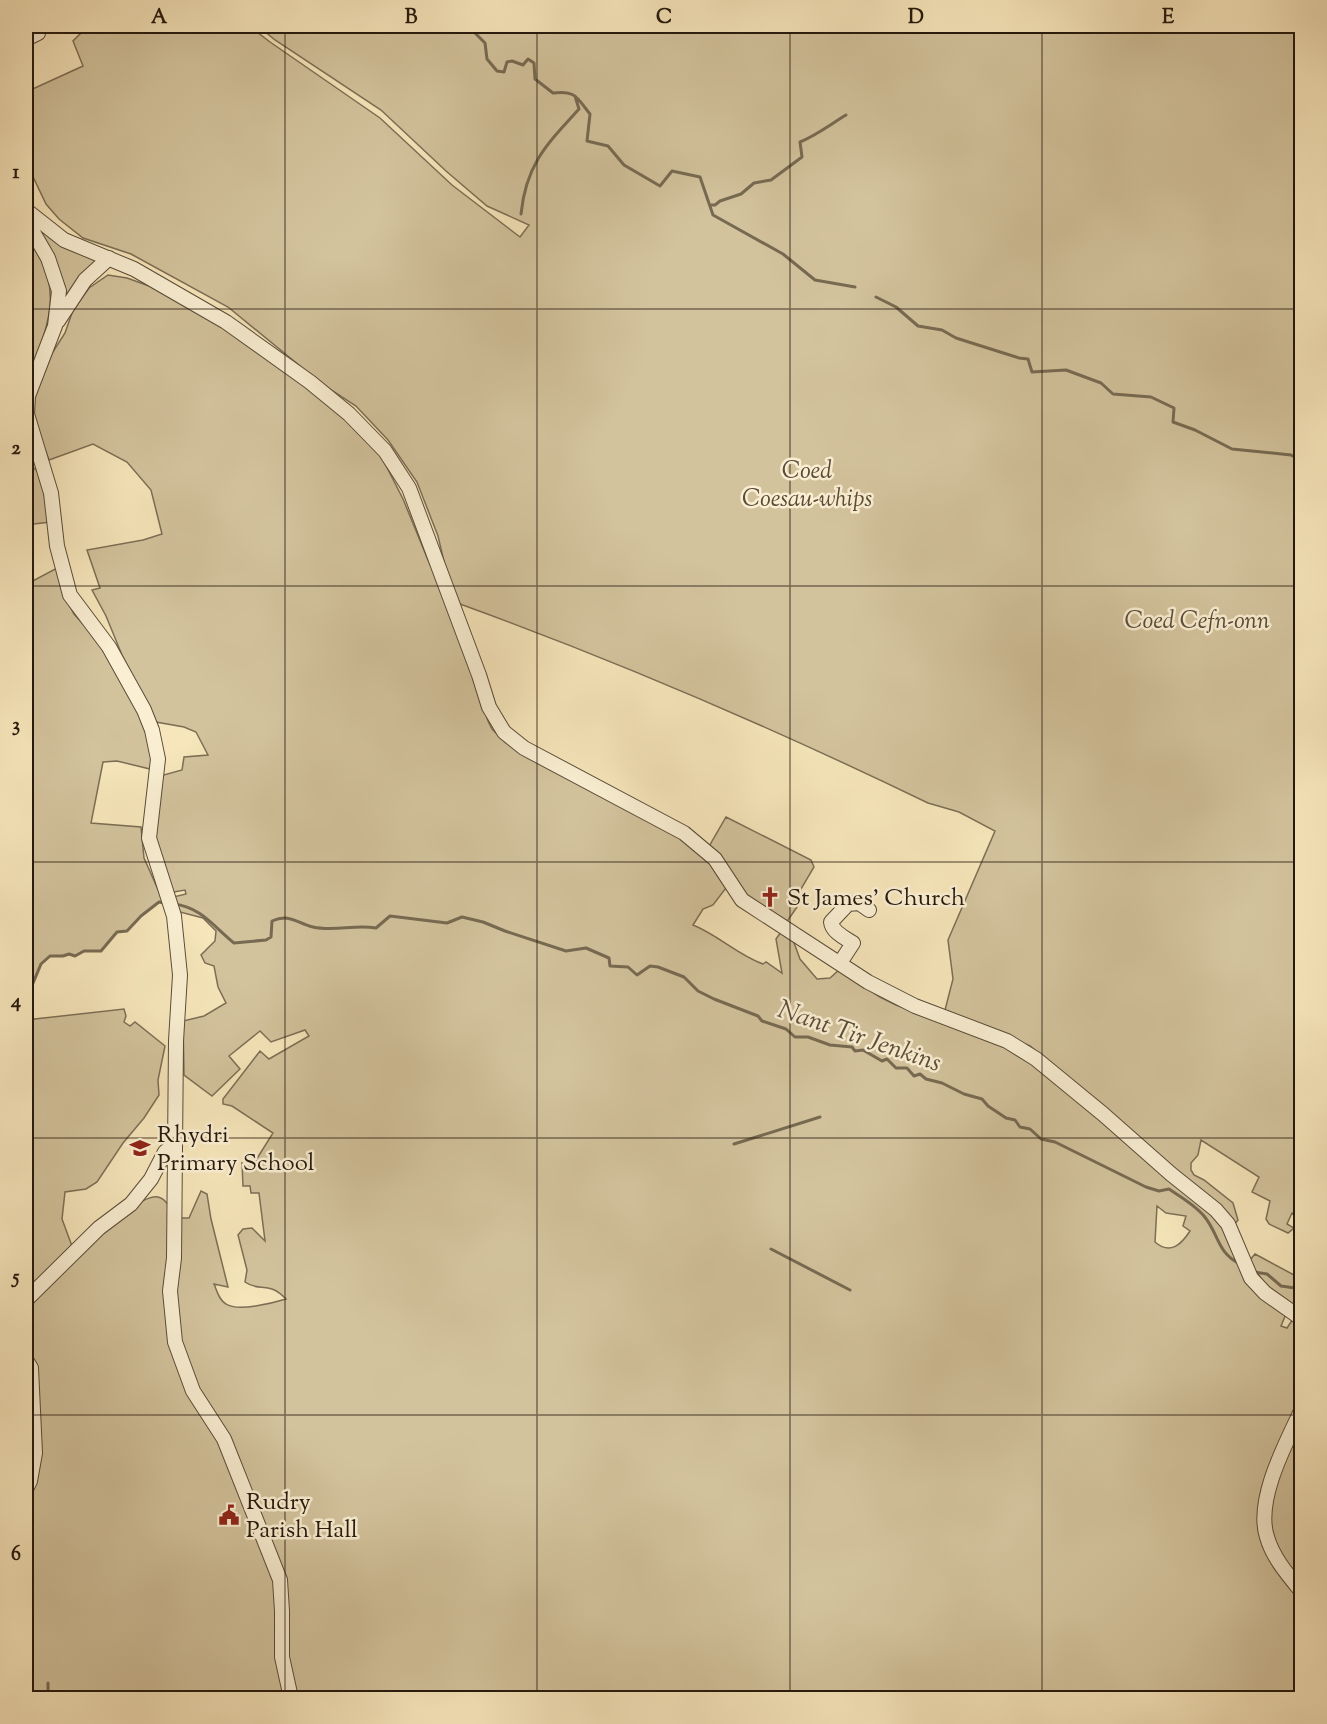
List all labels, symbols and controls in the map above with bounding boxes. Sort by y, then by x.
text: A [151,4,168,33]
text: B [405,4,418,33]
text: C [656,4,672,33]
text: D [908,4,924,33]
text: E [1162,4,1175,33]
text: 1 [13,159,20,188]
text: 2 [11,435,21,464]
park label: Coed Coesau-whips [742,455,872,517]
park label: Coed Cefn-onn [1124,605,1270,639]
text: 3 [12,712,20,741]
place label: St James' Church [787,882,965,916]
church icon: St James' Church [758,885,782,909]
text: 4 [10,988,21,1017]
water label: Nant Tir Jenkins [772,992,946,1083]
place label: Rhydri Primary School [157,1119,315,1181]
school or university icon: Rhydri Primary School [128,1136,152,1160]
text: 5 [11,1264,20,1293]
place label: Rudry Parish Hall [246,1486,358,1548]
public building icon: Rudry Parish Hall [217,1503,241,1527]
text: 6 [11,1541,21,1570]

